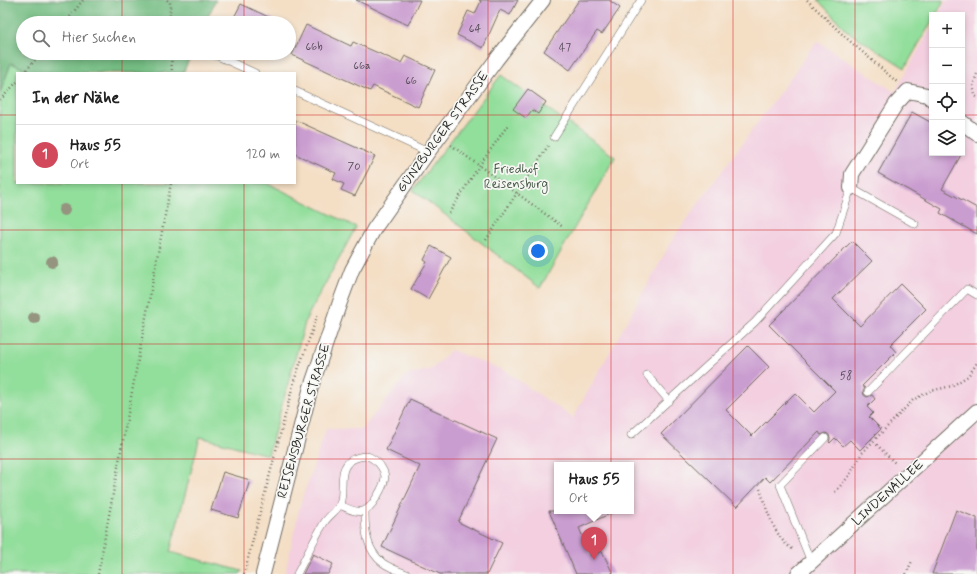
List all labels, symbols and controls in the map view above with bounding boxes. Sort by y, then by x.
map controls [929,12,965,156]
button: + [929,12,965,48]
search box [16,16,296,60]
house number: 64 [469,22,481,36]
icon: search [30,27,52,49]
text: Hier suchen [62,28,136,48]
house number: 66b [305,40,323,54]
house number: 47 [559,41,571,55]
button: − [929,48,965,84]
house number: 66a [353,59,371,73]
street label: GÜNZBURGER STRASSE [393,68,493,196]
house number: 66 [405,74,417,88]
button: locate [929,84,965,120]
text: In der Nähe [32,87,120,109]
button: layers [929,120,965,156]
text: Haus 55 [70,136,121,156]
text: 1 [42,146,48,163]
text: 120 m [246,146,280,163]
text: Ort [70,156,89,173]
house number: 70 [348,160,360,174]
park label: Friedhof Reisensburg [484,161,548,194]
your location [528,241,548,261]
street label: REISENSBURGER STRASSE [274,342,334,500]
house number: 58 [840,369,852,383]
street label: LINDENALLEE [849,456,927,530]
popup [554,462,634,514]
text: Haus 55 [569,470,619,490]
text: Ort [569,490,588,507]
pin: 1 [581,527,607,560]

